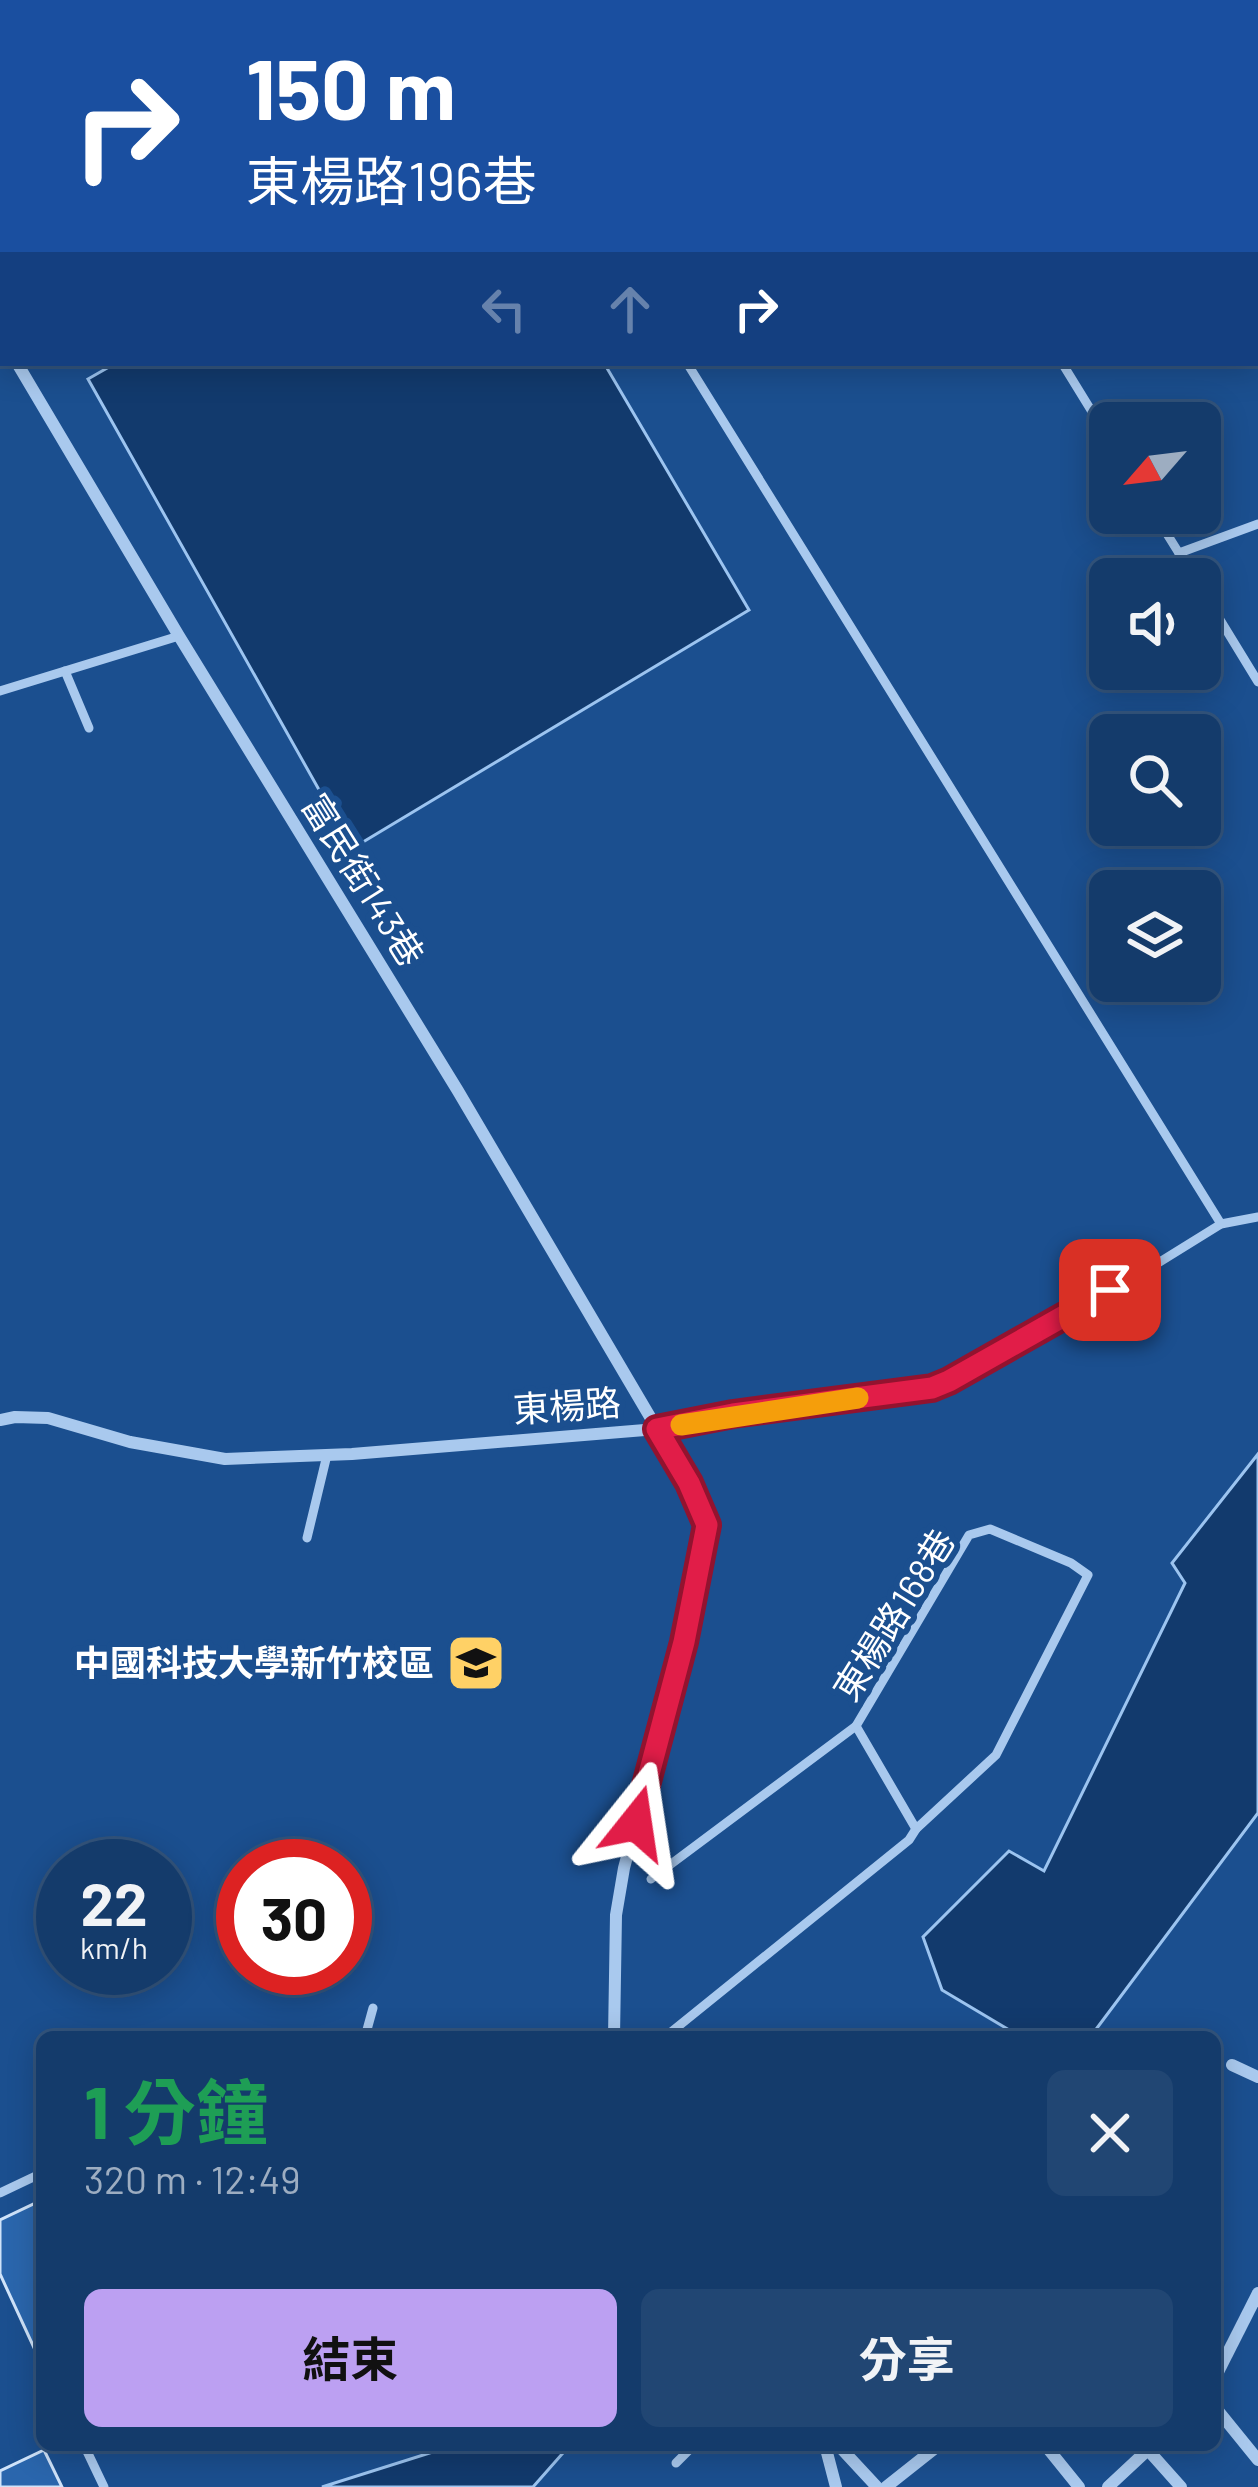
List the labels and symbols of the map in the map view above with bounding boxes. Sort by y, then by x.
north arrow [1089,402,1221,534]
street label: 富民街143巷 [294,785,434,973]
pin [1059,1239,1161,1341]
street label: 東楊路 [512,1379,622,1430]
street label: 東楊路168巷 [823,1521,962,1708]
school or university icon: 中國科技大學新竹校區 [445,1632,507,1694]
place label: 中國科技大學新竹校區 [74,1640,434,1683]
position arrow [573,1760,699,1886]
speed limit sign: 30 [216,1839,372,1995]

